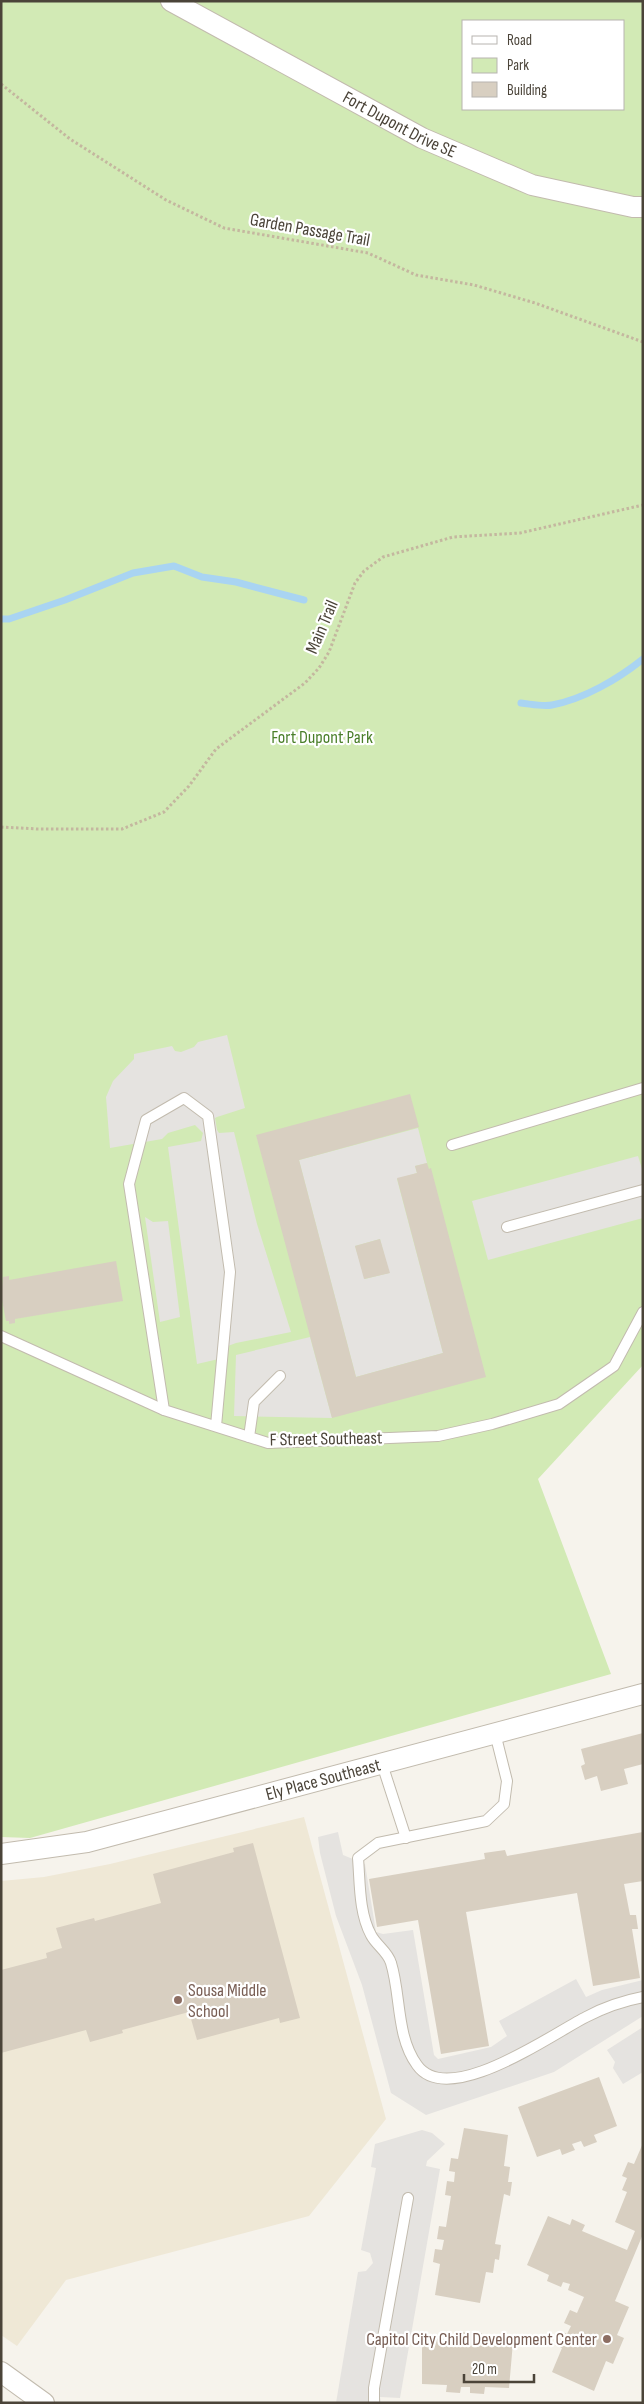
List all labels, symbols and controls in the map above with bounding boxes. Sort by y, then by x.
legend [462,20,624,110]
text: Road [507,31,532,50]
text: Park [507,56,529,75]
text: Building [507,81,547,100]
street label: Fort Dupont Drive SE [339,86,460,162]
street label: Garden Passage Trail [248,209,372,251]
street label: Main Trail [301,597,343,657]
park label: Fort Dupont Park [271,727,373,748]
street label: F Street Southeast [269,1428,383,1450]
street label: Ely Place Southeast [263,1754,383,1805]
place label: Sousa Middle School [188,1980,267,2022]
marker: Sousa Middle School [172,1994,184,2006]
place label: Capitol City Child Development Center [366,2329,597,2350]
marker: Capitol City Child Development Center [601,2333,613,2345]
scale bar [464,2352,534,2384]
text: 20 m [472,2360,497,2379]

